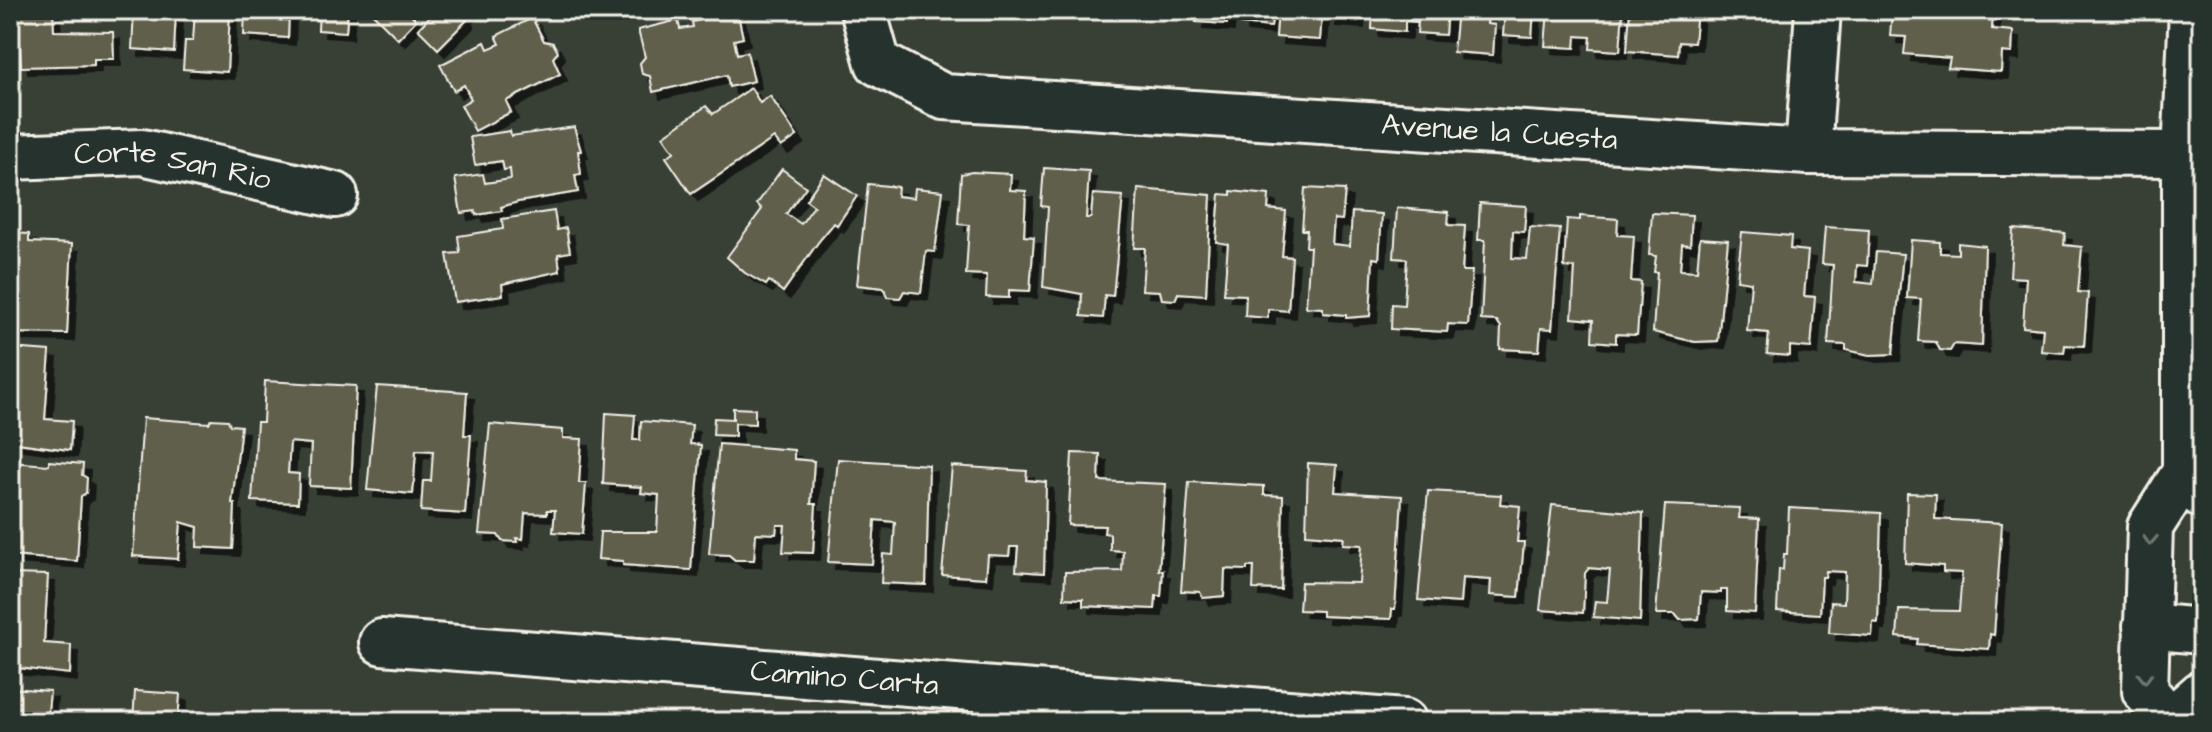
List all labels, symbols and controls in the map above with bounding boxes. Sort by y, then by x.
street label: Avenue la Cuesta [1380,104,1619,161]
street label: Corte San Rio [73,131,275,201]
one-way arrow [2142,534,2159,547]
street label: Camino Carta [749,650,940,707]
one-way arrow [2136,672,2154,685]

